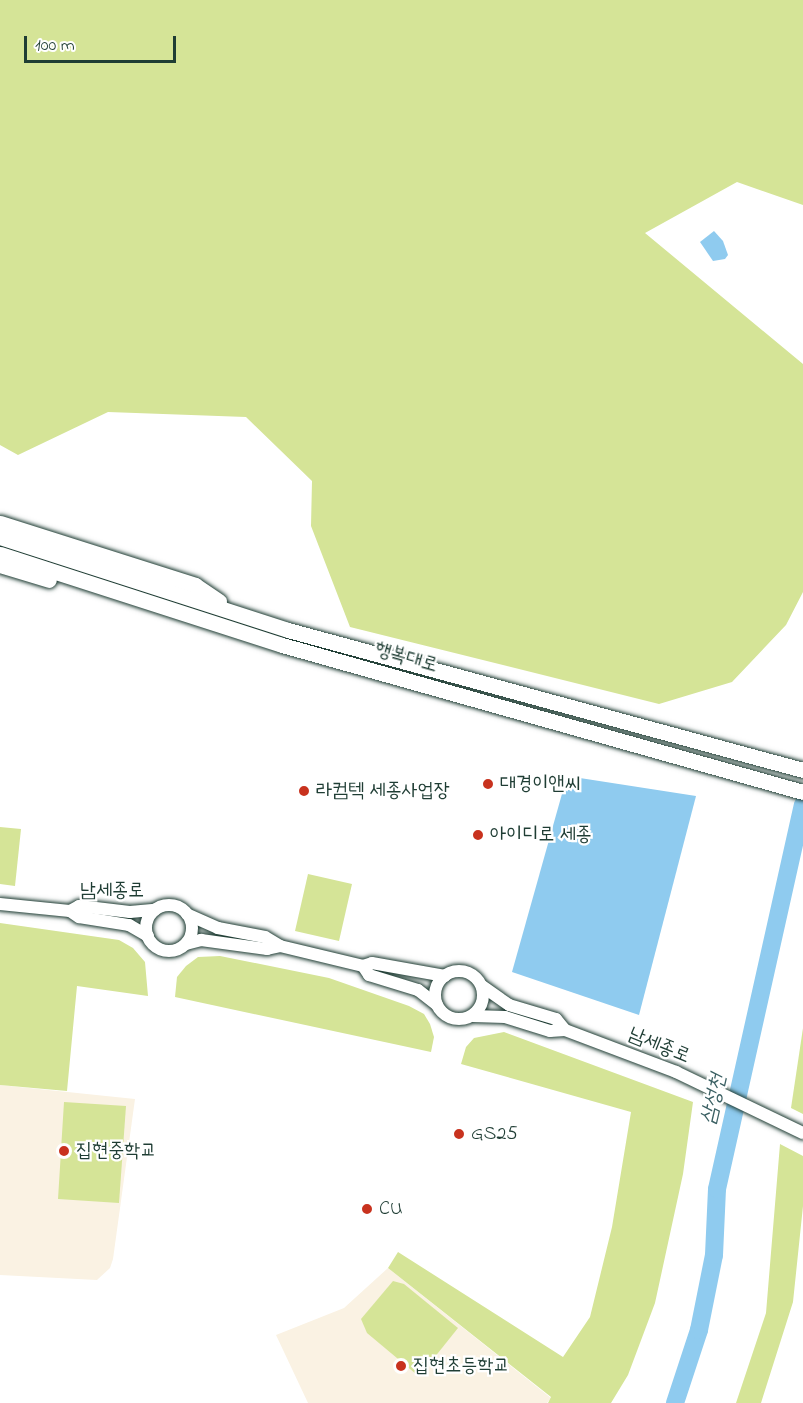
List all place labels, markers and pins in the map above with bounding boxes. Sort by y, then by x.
place label: 대경이앤씨 [500,772,580,796]
marker: 대경이앤씨 [481,777,495,791]
place label: 라컴텍 세종사업장 [316,779,450,803]
marker: 라컴텍 세종사업장 [297,784,311,798]
place label: 아이디로 세종 [490,823,592,847]
marker: 아이디로 세종 [471,828,485,842]
place label: GS25 [471,1122,518,1146]
marker: GS25 [452,1127,466,1141]
place label: 집현중학교 [76,1139,156,1163]
marker: 집현중학교 [57,1144,71,1158]
place label: CU [379,1197,403,1221]
marker: CU [360,1202,374,1216]
place label: 집현초등학교 [413,1354,510,1378]
marker: 집현초등학교 [394,1359,408,1373]

